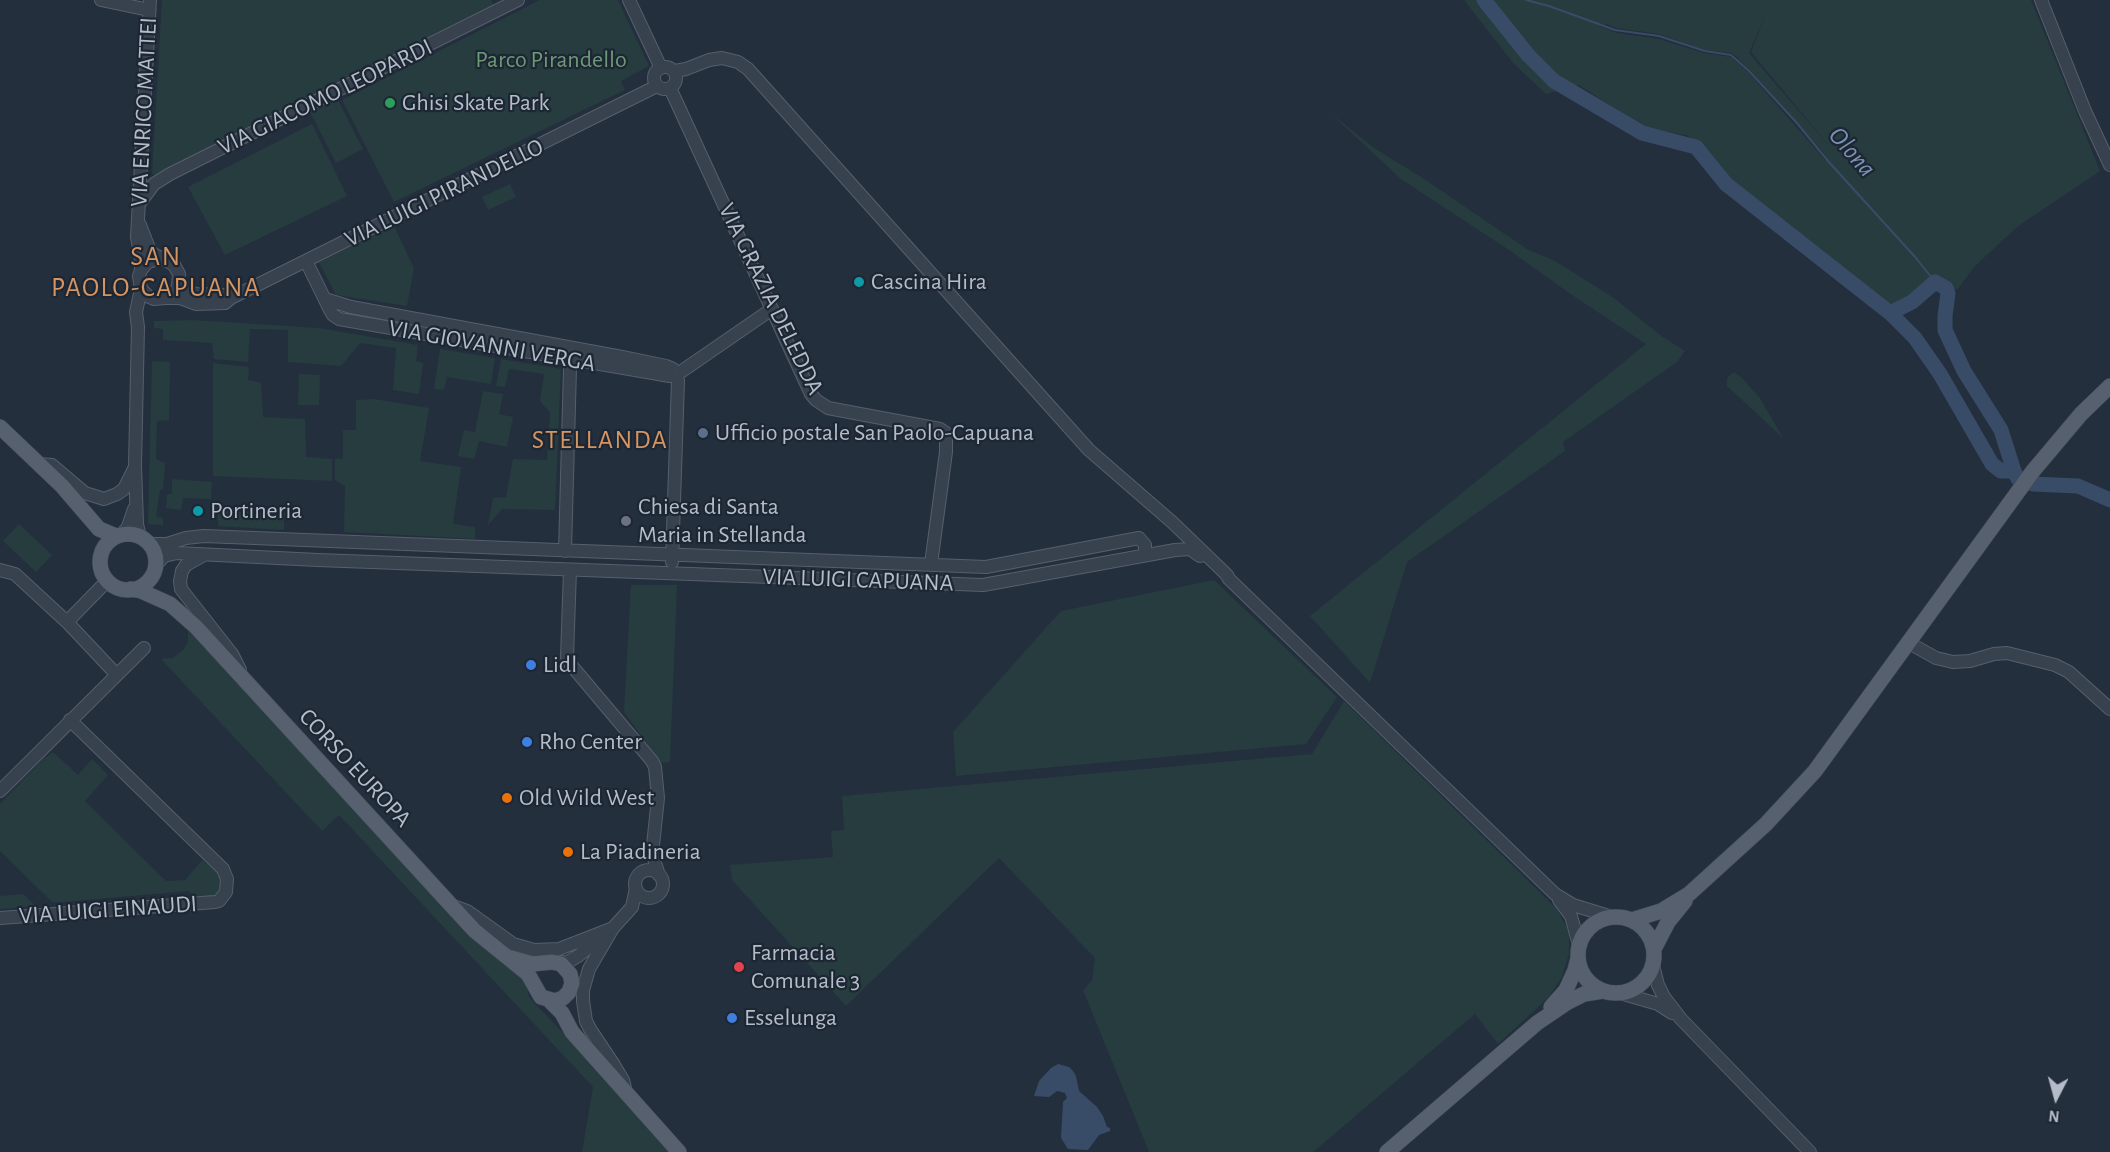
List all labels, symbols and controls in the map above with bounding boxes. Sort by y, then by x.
street label: VIA ENRICO MATTEI [125,16,163,208]
street label: VIA GIACOMO LEOPARDI [213,33,437,161]
park label: Parco Pirandello [475,46,627,74]
place label: Ghisi Skate Park [402,89,550,117]
marker: Ghisi Skate Park [383,96,397,110]
water label: Olona [1822,120,1882,184]
street label: VIA LUIGI PIRANDELLO [340,132,548,254]
street label: VIA GRAZIA DELEDDA [712,199,830,399]
district label: SAN PAOLO-CAPUANA [51,241,261,304]
place label: Cascina Hira [871,268,987,296]
marker: Cascina Hira [852,275,866,289]
street label: VIA GIOVANNI VERGA [386,314,598,378]
place label: Ufficio postale San Paolo-Capuana [715,419,1034,447]
district label: STELLANDA [532,424,668,456]
marker: Ufficio postale San Paolo-Capuana [696,426,710,440]
place label: Chiesa di Santa Maria in Stellanda [638,493,807,549]
place label: Portineria [210,497,302,525]
marker: Portineria [191,504,205,518]
marker: Chiesa di Santa Maria in Stellanda [619,514,633,528]
street label: VIA LUIGI CAPUANA [762,562,954,598]
place label: Lidl [543,651,577,679]
marker: Lidl [524,658,538,672]
street label: CORSO EUROPA [293,703,417,833]
place label: Rho Center [539,728,642,756]
marker: Rho Center [520,735,534,749]
place label: Old Wild West [519,784,654,812]
marker: Old Wild West [500,791,514,805]
place label: La Piadineria [580,838,701,866]
marker: La Piadineria [561,845,575,859]
street label: VIA LUIGI EINAUDI [18,889,198,931]
place label: Farmacia Comunale 3 [751,939,860,995]
marker: Farmacia Comunale 3 [732,960,746,974]
place label: Esselunga [744,1004,837,1032]
marker: Esselunga [725,1011,739,1025]
north arrow [2026,1068,2086,1128]
text: N [2048,1107,2060,1124]

